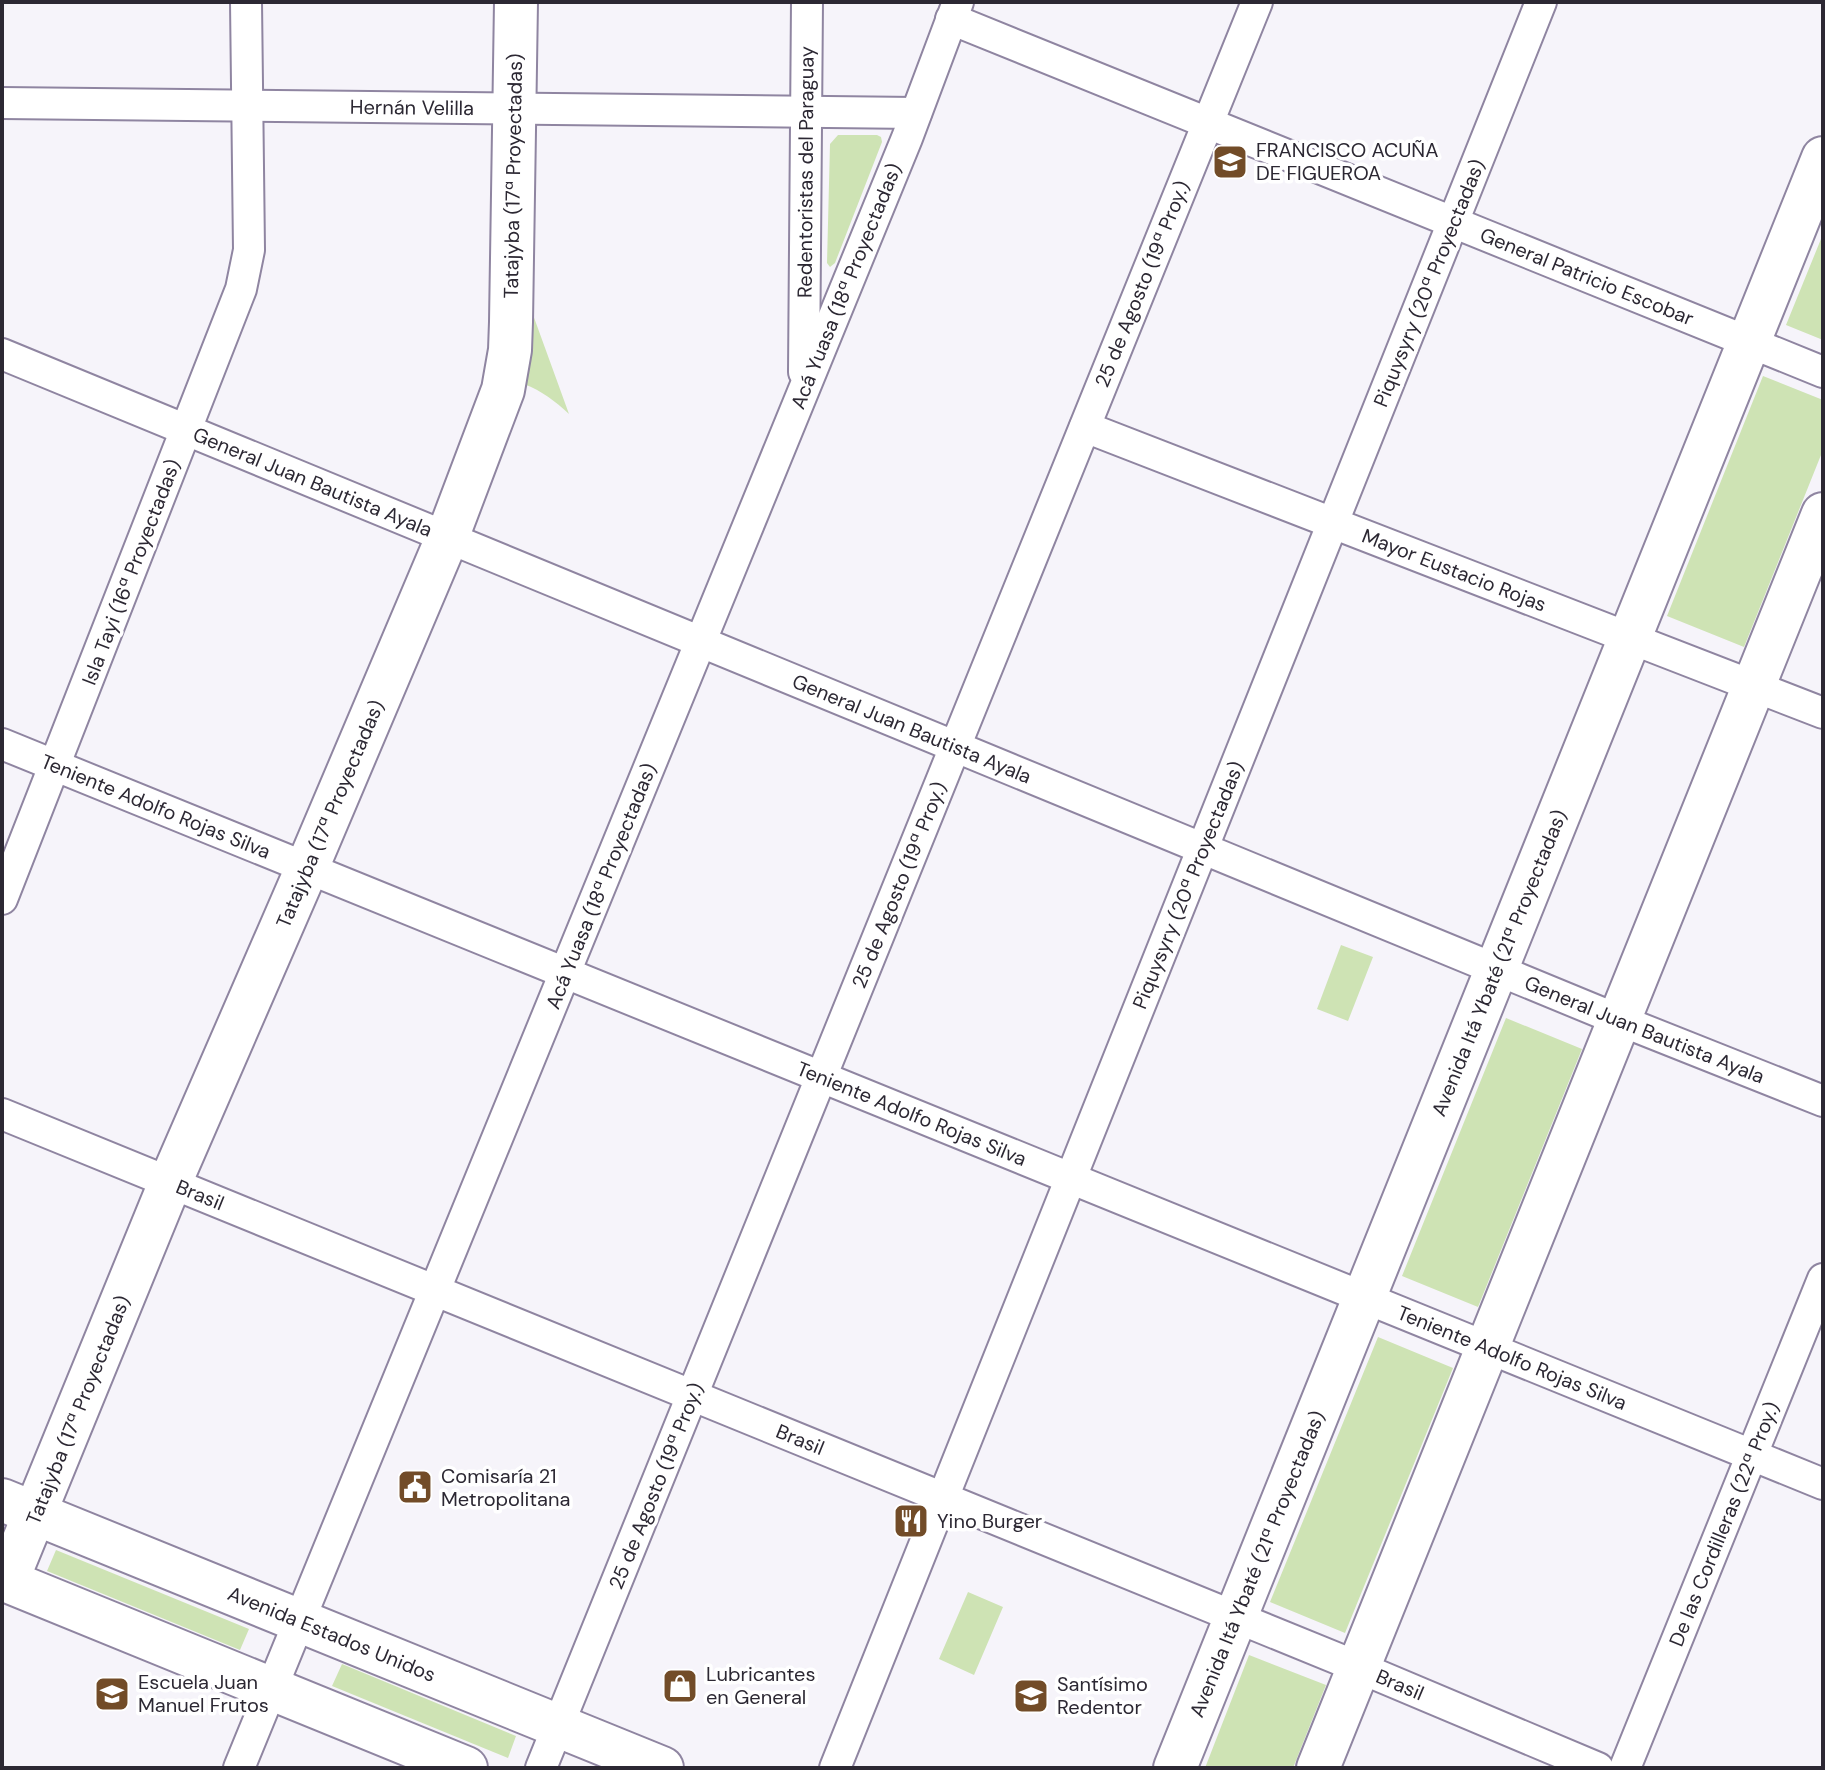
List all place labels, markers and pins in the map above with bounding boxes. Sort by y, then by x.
place label: FRANCISCO ACUÑA DE FIGUEROA [1256,137,1438,186]
school or university icon: FRANCISCO ACUÑA DE FIGUEROA [1211,143,1249,181]
place label: Comisaría 21 Metropolitana [441,1463,570,1512]
public building icon: Comisaría 21 Metropolitana [396,1468,434,1506]
restaurant icon: Yino Burger [892,1502,930,1540]
place label: Yino Burger [937,1508,1042,1534]
place label: Lubricantes en General [706,1661,815,1710]
shop icon: Lubricantes en General [661,1667,699,1705]
place label: Escuela Juan Manuel Frutos [138,1669,269,1718]
place label: Santísimo Redentor [1057,1671,1148,1720]
school or university icon: Escuela Juan Manuel Frutos [93,1675,131,1713]
school or university icon: Santísimo Redentor [1012,1677,1050,1715]

